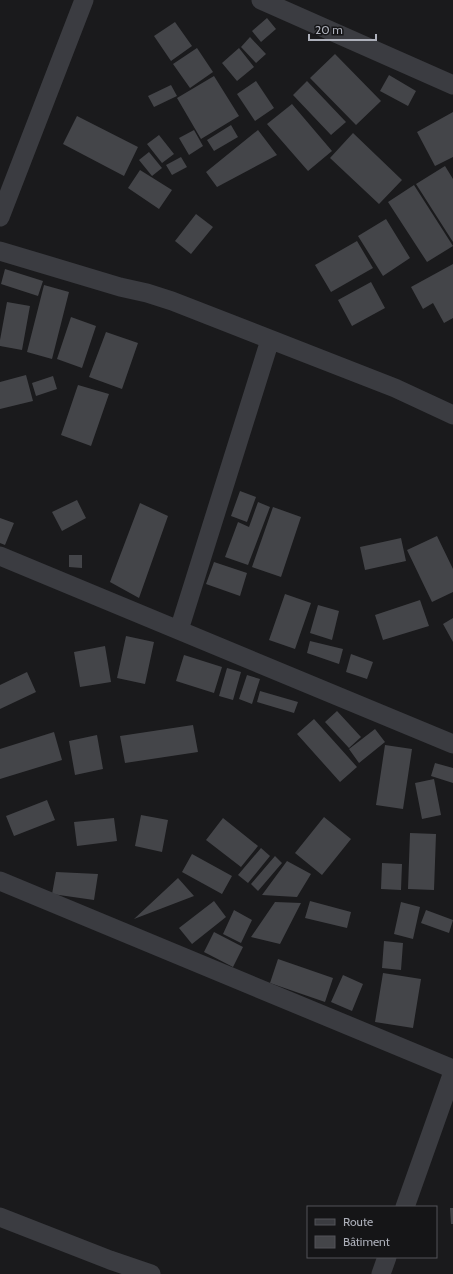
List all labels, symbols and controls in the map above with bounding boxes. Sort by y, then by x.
scale bar [309,16,376,42]
text: 20 m [315,22,343,37]
legend [307,1206,437,1258]
text: Route [343,1214,373,1229]
text: Bâtiment [343,1234,390,1249]

